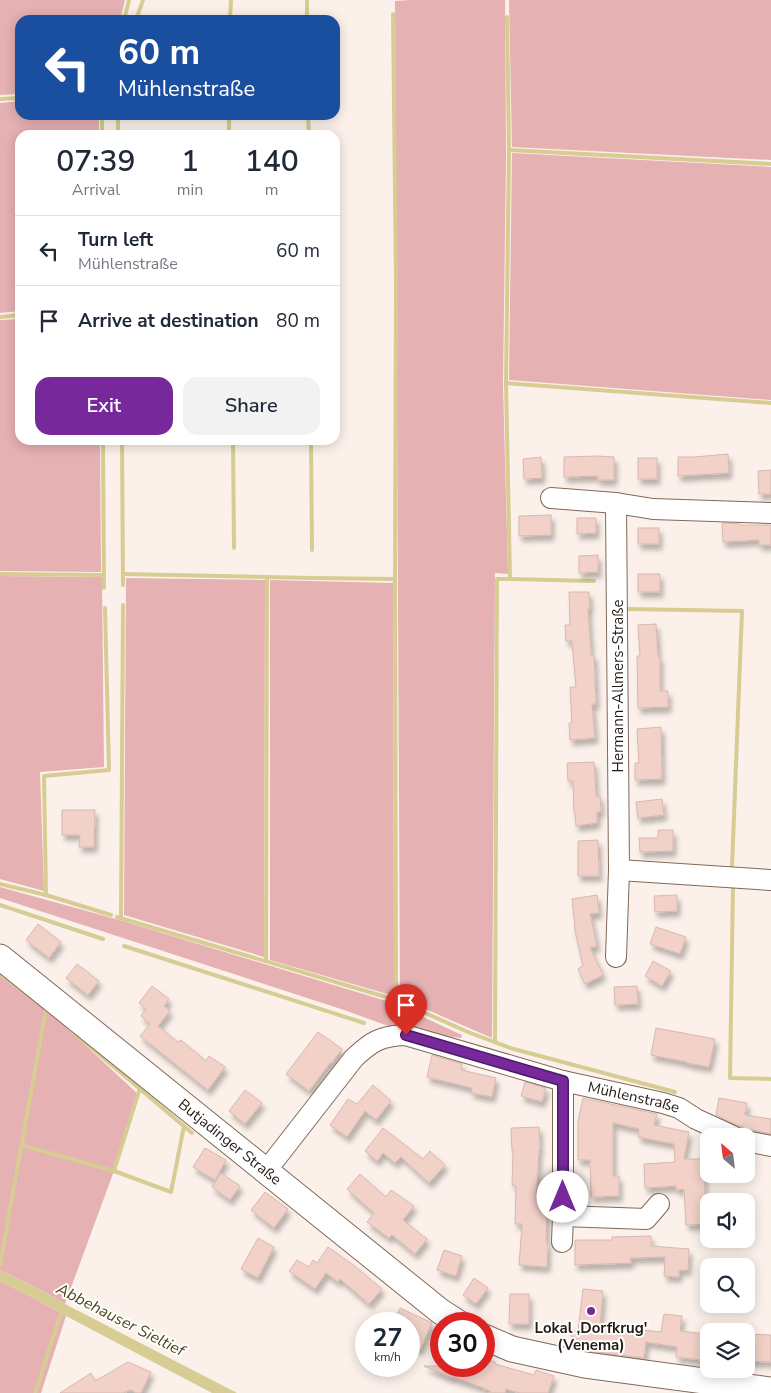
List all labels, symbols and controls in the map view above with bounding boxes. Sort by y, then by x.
text: 60 m [118,29,200,76]
icon: left [35,35,100,100]
text: Mühlenstraße [118,74,255,104]
text: 07:39 [56,141,135,182]
text: 1 [181,141,199,182]
text: 140 [245,141,299,182]
text: Arrival [72,179,120,201]
text: min [177,179,203,201]
text: m [265,179,279,201]
text: Turn left [78,227,153,253]
icon: left [35,237,63,265]
text: 60 m [276,238,320,264]
text: Mühlenstraße [78,253,178,275]
icon: arrive [35,307,63,335]
text: Arrive at destination [78,308,259,334]
text: 80 m [276,308,320,334]
button: Exit [35,377,173,435]
button: Share [183,377,320,435]
street label: Hermann-Allmers-Straße [608,600,628,772]
pin [385,984,427,1035]
icon: arrive [392,991,420,1019]
street label: Mühlenstraße [586,1077,682,1118]
street label: Butjadinger Straße [174,1094,286,1190]
north arrow [700,1128,755,1182]
map controls [700,1128,755,1378]
position arrow [536,1170,588,1222]
button: sound [700,1193,755,1248]
button: search [700,1258,755,1313]
water label: Abbehauser Sieltief [52,1278,190,1363]
marker: Lokal ,Dorfkrug' (Venema) [585,1305,597,1317]
speed limit sign: 30 [430,1312,495,1377]
place label: Lokal ,Dorfkrug' (Venema) [535,1318,647,1355]
text: 27 [372,1321,403,1355]
button: layers [700,1323,755,1378]
text: km/h [374,1349,401,1365]

